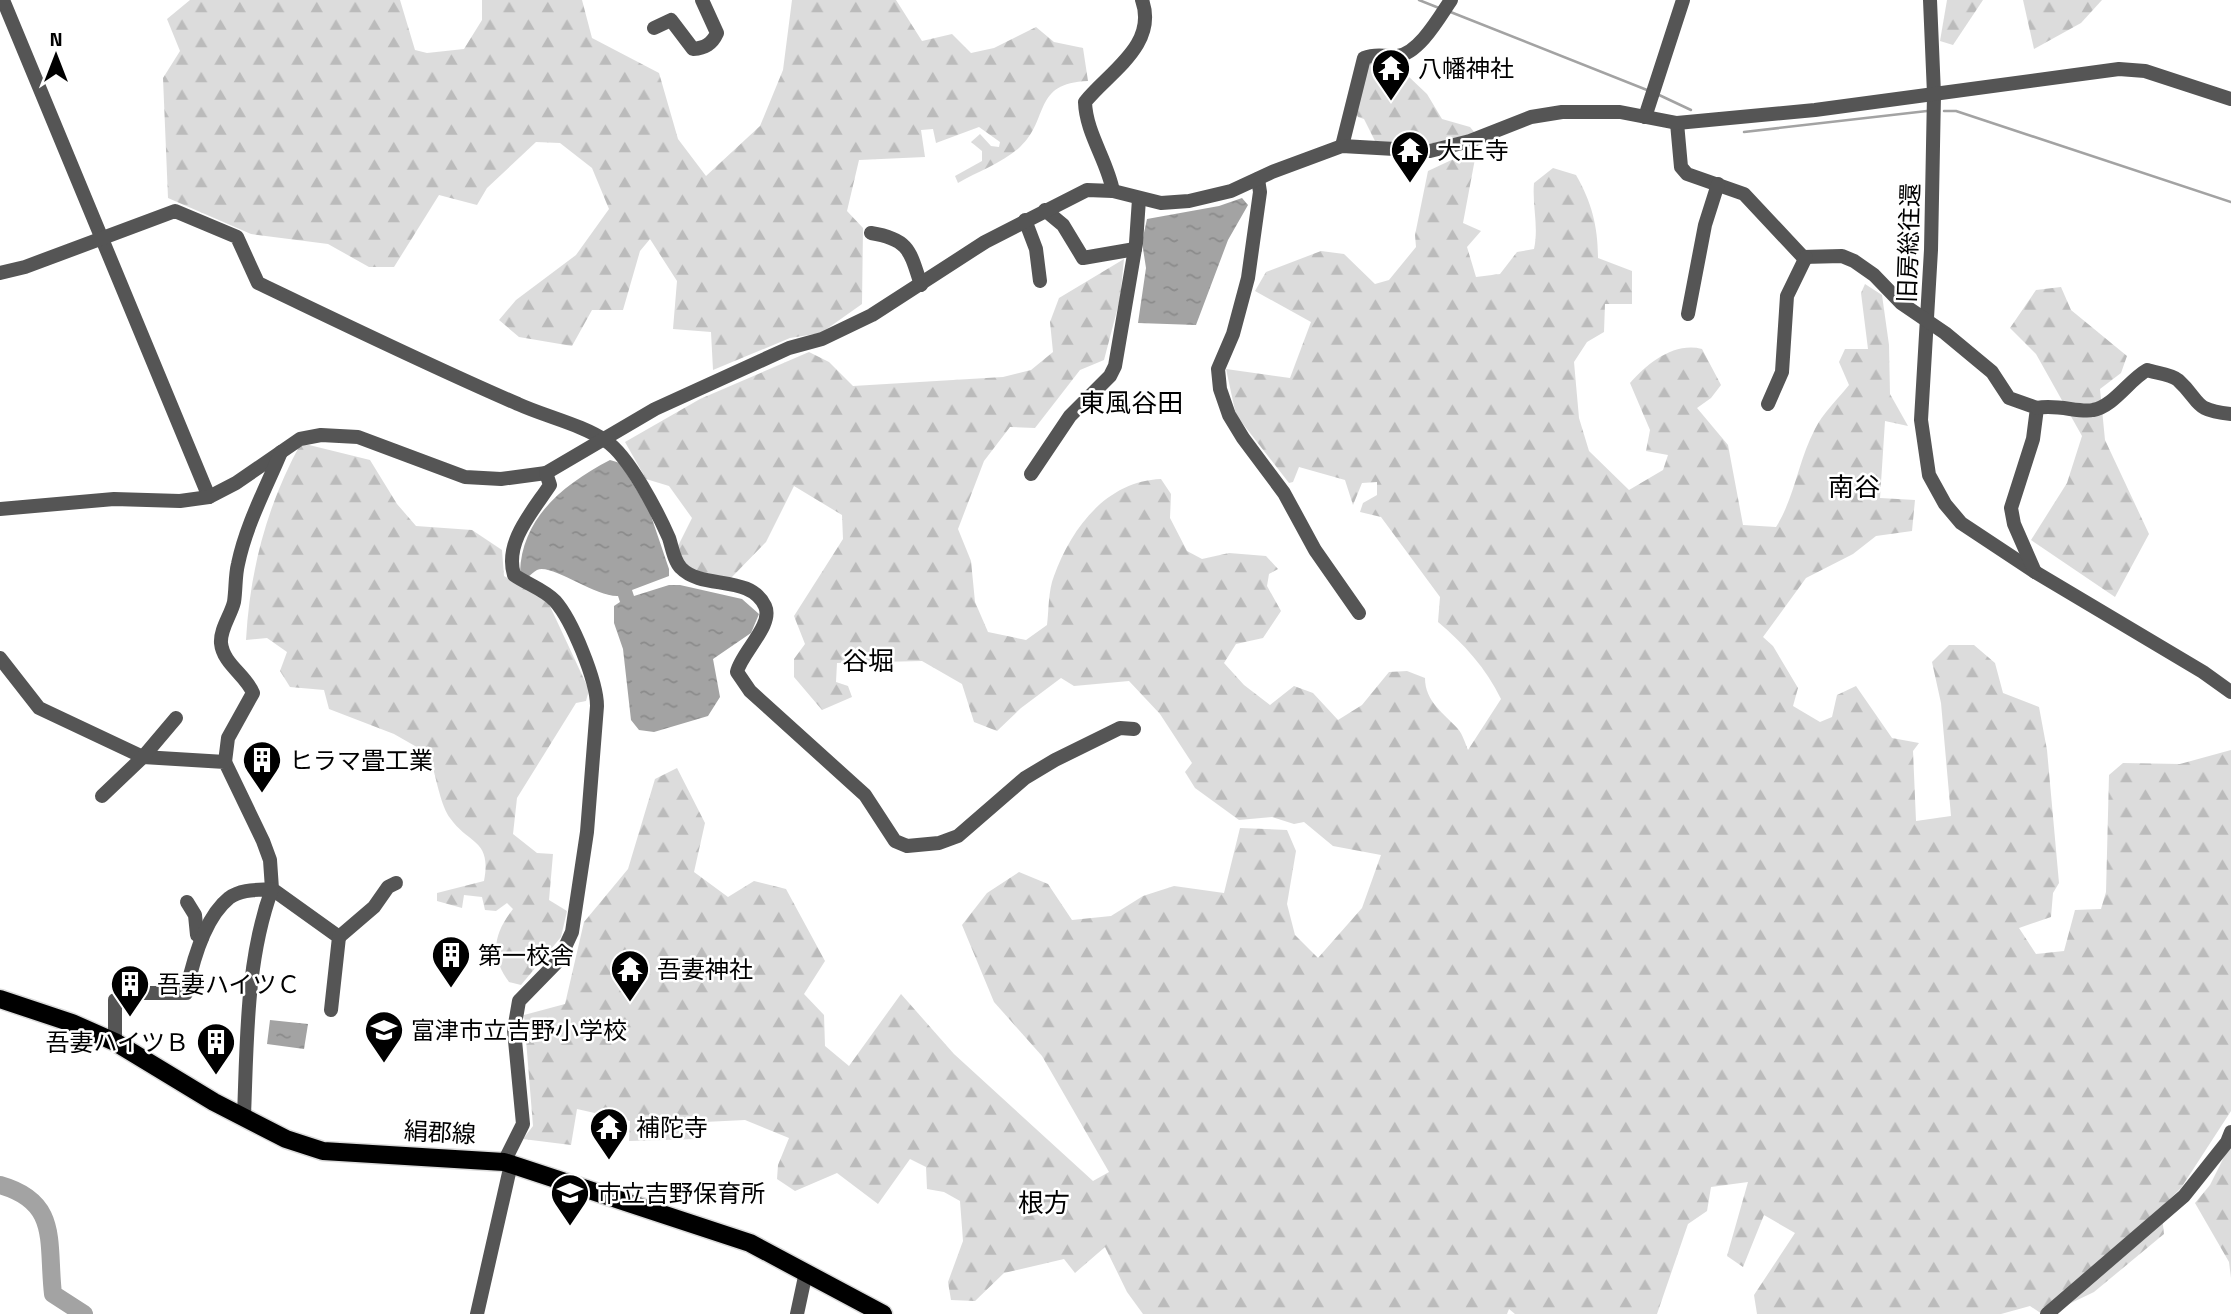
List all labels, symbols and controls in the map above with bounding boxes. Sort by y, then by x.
north arrow [21,21,91,91]
text: N [49,24,63,53]
temple icon: 八幡神社 [1370,47,1412,102]
place label: 八幡神社 [1418,50,1514,86]
temple icon: 大正寺 [1389,129,1431,184]
place label: 大正寺 [1437,132,1509,168]
street label: 旧房総往還 [1888,182,1928,304]
district label: 東風谷田 [1079,383,1183,422]
district label: 南谷 [1828,467,1880,506]
district label: 谷堀 [842,641,894,680]
building icon: ヒラマ畳工業 [241,739,283,794]
place label: ヒラマ畳工業 [289,742,433,778]
building icon: 第一校舎 [430,934,472,989]
place label: 第一校舎 [478,937,574,973]
temple icon: 吾妻神社 [609,948,651,1003]
place label: 吾妻神社 [657,951,753,987]
building icon: 吾妻ハイツＣ [109,963,151,1018]
place label: 吾妻ハイツＣ [157,966,301,1002]
school or university icon: 富津市立吉野小学校 [363,1009,405,1064]
place label: 富津市立吉野小学校 [411,1012,627,1048]
building icon: 吾妻ハイツＢ [195,1021,237,1076]
place label: 吾妻ハイツＢ [45,1024,189,1060]
temple icon: 補陀寺 [588,1106,630,1161]
place label: 補陀寺 [636,1109,708,1145]
street label: 絹郡線 [403,1112,477,1152]
school or university icon: 市立吉野保育所 [549,1172,591,1227]
place label: 市立吉野保育所 [597,1175,765,1211]
district label: 根方 [1018,1183,1070,1222]

